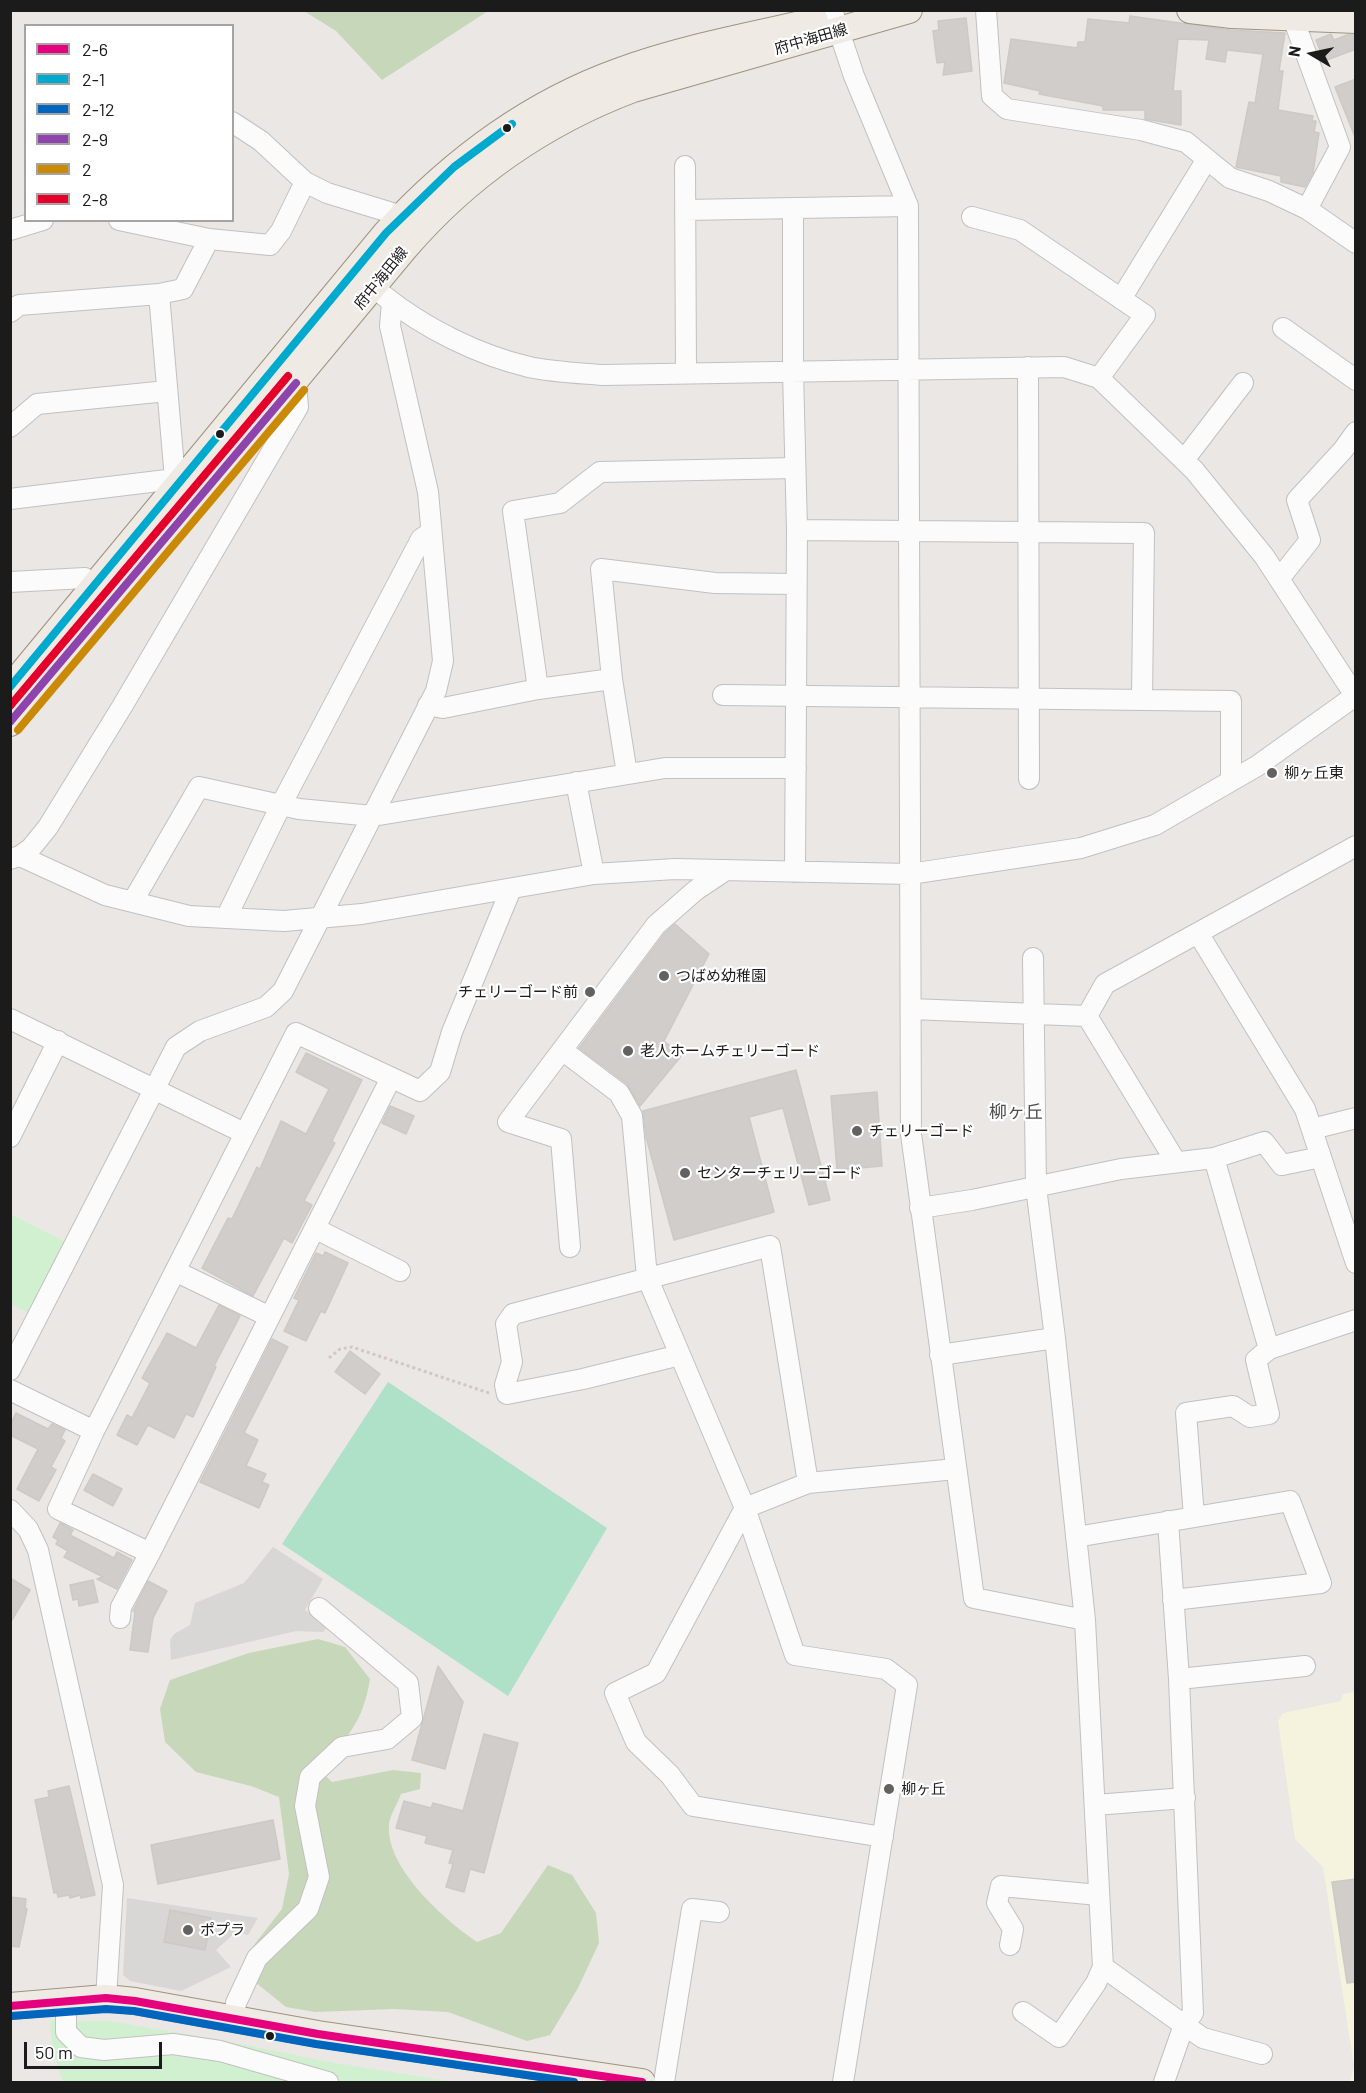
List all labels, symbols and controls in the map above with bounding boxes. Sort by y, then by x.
street label: 府中海田線 [772,20,850,58]
legend [24,24,234,222]
north arrow [1282,24,1342,84]
text: 2-6 [82,38,108,60]
text: N [1284,44,1304,58]
text: 2-1 [82,68,105,90]
text: 2-12 [82,98,115,120]
unlabelled marker [501,122,513,134]
text: 2-9 [82,128,108,150]
text: 2 [82,158,92,180]
text: 2-8 [82,188,108,210]
street label: 府中海田線 [350,243,412,313]
unlabelled marker [214,428,226,440]
place label: 柳ヶ丘東 [1284,764,1344,782]
marker: 柳ヶ丘東 [1265,766,1279,780]
place label: つばめ幼稚園 [676,967,766,985]
marker: つばめ幼稚園 [657,969,671,983]
place label: チェリーゴード前 [458,983,578,1001]
marker: チェリーゴード前 [583,985,597,999]
place label: 老人ホームチェリーゴード [640,1042,820,1060]
marker: 老人ホームチェリーゴード [621,1044,635,1058]
district label: 柳ヶ丘 [989,1101,1043,1123]
place label: チェリーゴード [869,1122,974,1140]
marker: チェリーゴード [850,1124,864,1138]
place label: センターチェリーゴード [697,1164,862,1182]
marker: センターチェリーゴード [678,1166,692,1180]
place label: 柳ヶ丘 [901,1780,946,1798]
marker: 柳ヶ丘 [882,1782,896,1796]
place label: ポプラ [200,1921,245,1939]
marker: ポプラ [181,1923,195,1937]
scale bar [27,2030,165,2068]
unlabelled marker [264,2030,276,2042]
text: 50 m [35,2041,73,2063]

